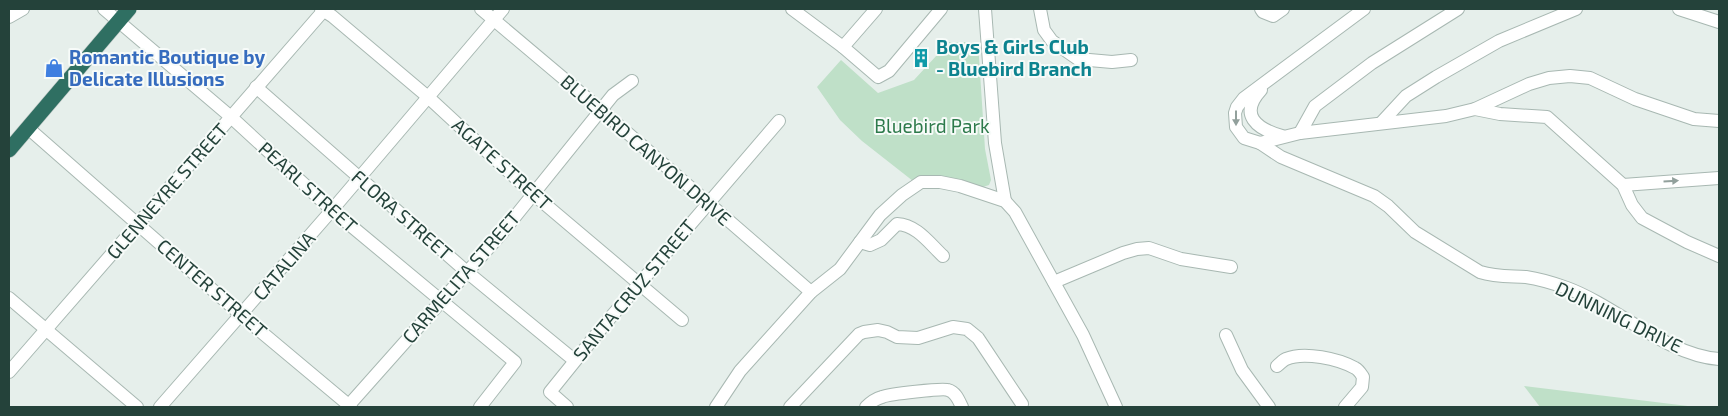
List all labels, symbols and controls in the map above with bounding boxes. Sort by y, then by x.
place label: Boys & Girls Club - Bluebird Branch [936,35,1092,80]
place label: Romantic Boutique by Delicate Illusions [69,45,265,90]
building icon: Boys & Girls Club - Bluebird Branch [910,47,932,69]
shop icon: Romantic Boutique by Delicate Illusions [43,57,65,79]
street label: BLUEBIRD CANYON DRIVE [556,69,736,230]
one-way arrow [1232,111,1240,127]
street label: AGATE STREET [448,113,557,214]
park label: Bluebird Park [874,114,990,137]
street label: GLENNEYRE STREET [101,118,232,263]
street label: PEARL STREET [254,136,362,237]
street label: FLORA STREET [347,165,457,264]
one-way arrow [1664,177,1680,185]
street label: CARMELITA STREET [397,206,524,348]
street label: SANTA CRUZ STREET [568,214,699,365]
street label: CATALINA [248,227,320,305]
street label: CENTER STREET [153,234,272,342]
street label: DUNNING DRIVE [1552,276,1686,357]

